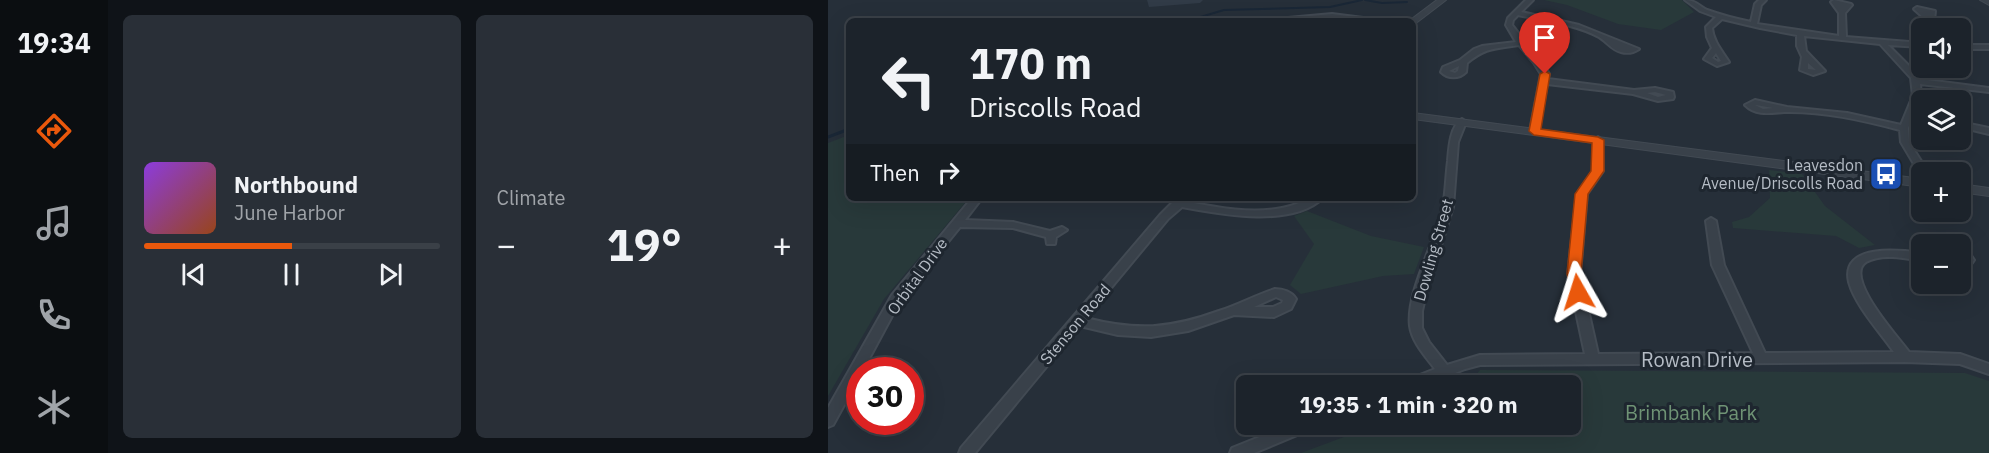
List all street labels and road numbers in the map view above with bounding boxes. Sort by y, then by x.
street label: Dowling Street [1409,197,1457,303]
street label: Orbital Drive [882,234,952,318]
street label: Stenson Road [1035,280,1115,368]
street label: Rowan Drive [1641,346,1753,373]

